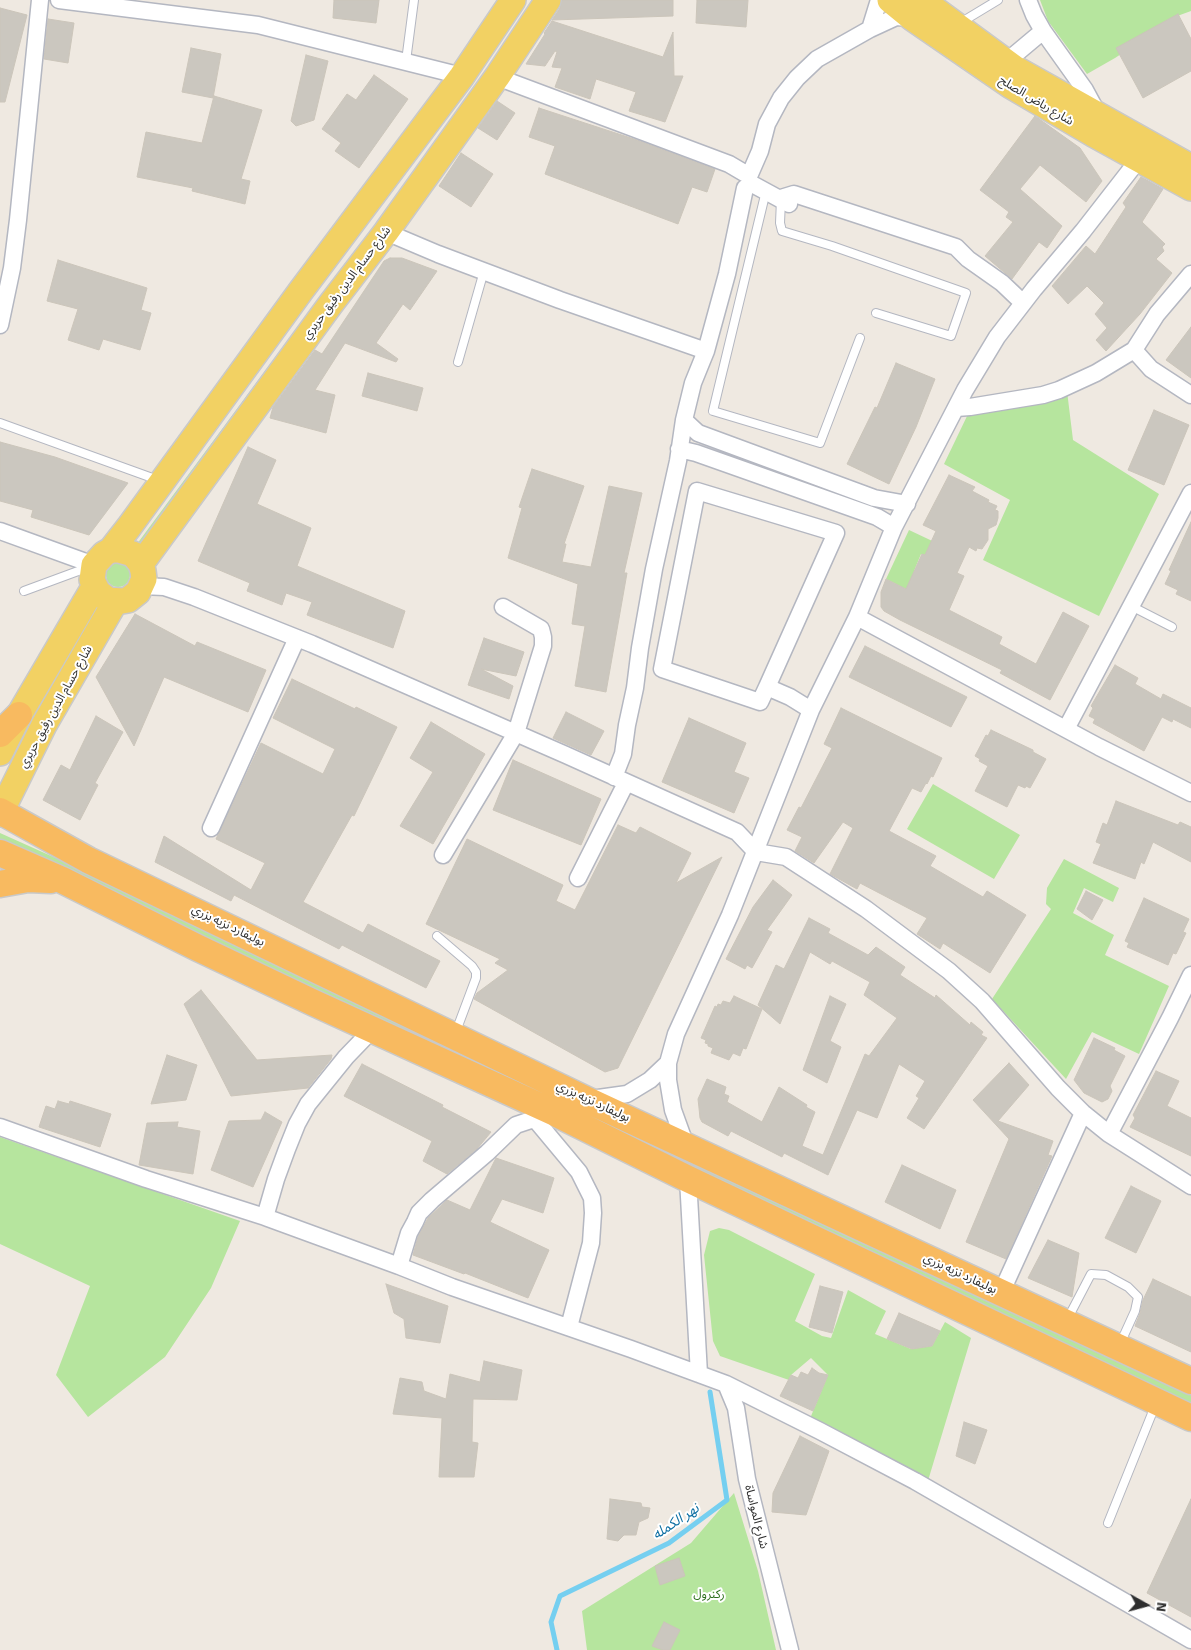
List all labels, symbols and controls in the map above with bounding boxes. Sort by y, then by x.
street label: شارع رياض الصلح [996,73,1076,129]
street label: شارع حسام الدين رفيق حريري [300,224,394,342]
street label: شارع حسام الدين رفيق حريري [16,643,96,771]
street label: بوليفارد نزيه بزري [189,902,267,950]
street label: بوليفارد نزيه بزري [554,1079,632,1125]
street label: بوليفارد نزيه بزري [921,1251,999,1297]
street label: شارع المواساة [741,1484,771,1550]
water label: نهر الكمله [649,1500,703,1544]
north arrow [1121,1580,1171,1630]
park label: ركنرول [693,1588,725,1602]
text: N [1152,1601,1170,1613]

